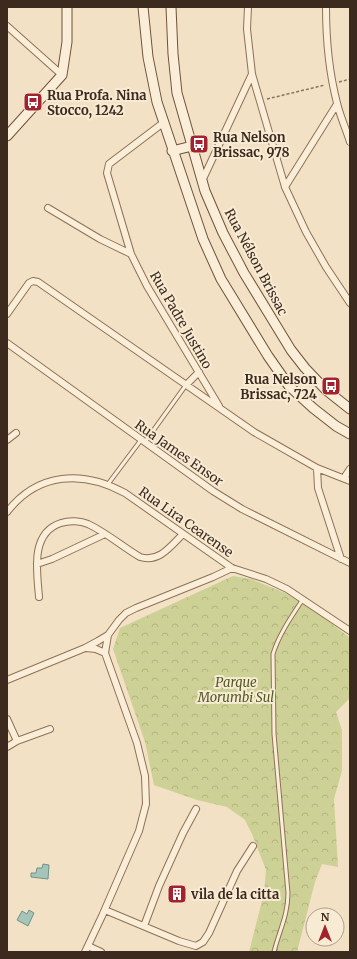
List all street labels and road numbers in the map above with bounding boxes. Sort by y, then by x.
street label: Rua Nélson Brissac [221,206,292,319]
street label: Rua Padre Justino [146,268,216,372]
street label: Rua James Ensor [131,416,227,490]
street label: Rua Lira Cearense [136,483,237,561]

